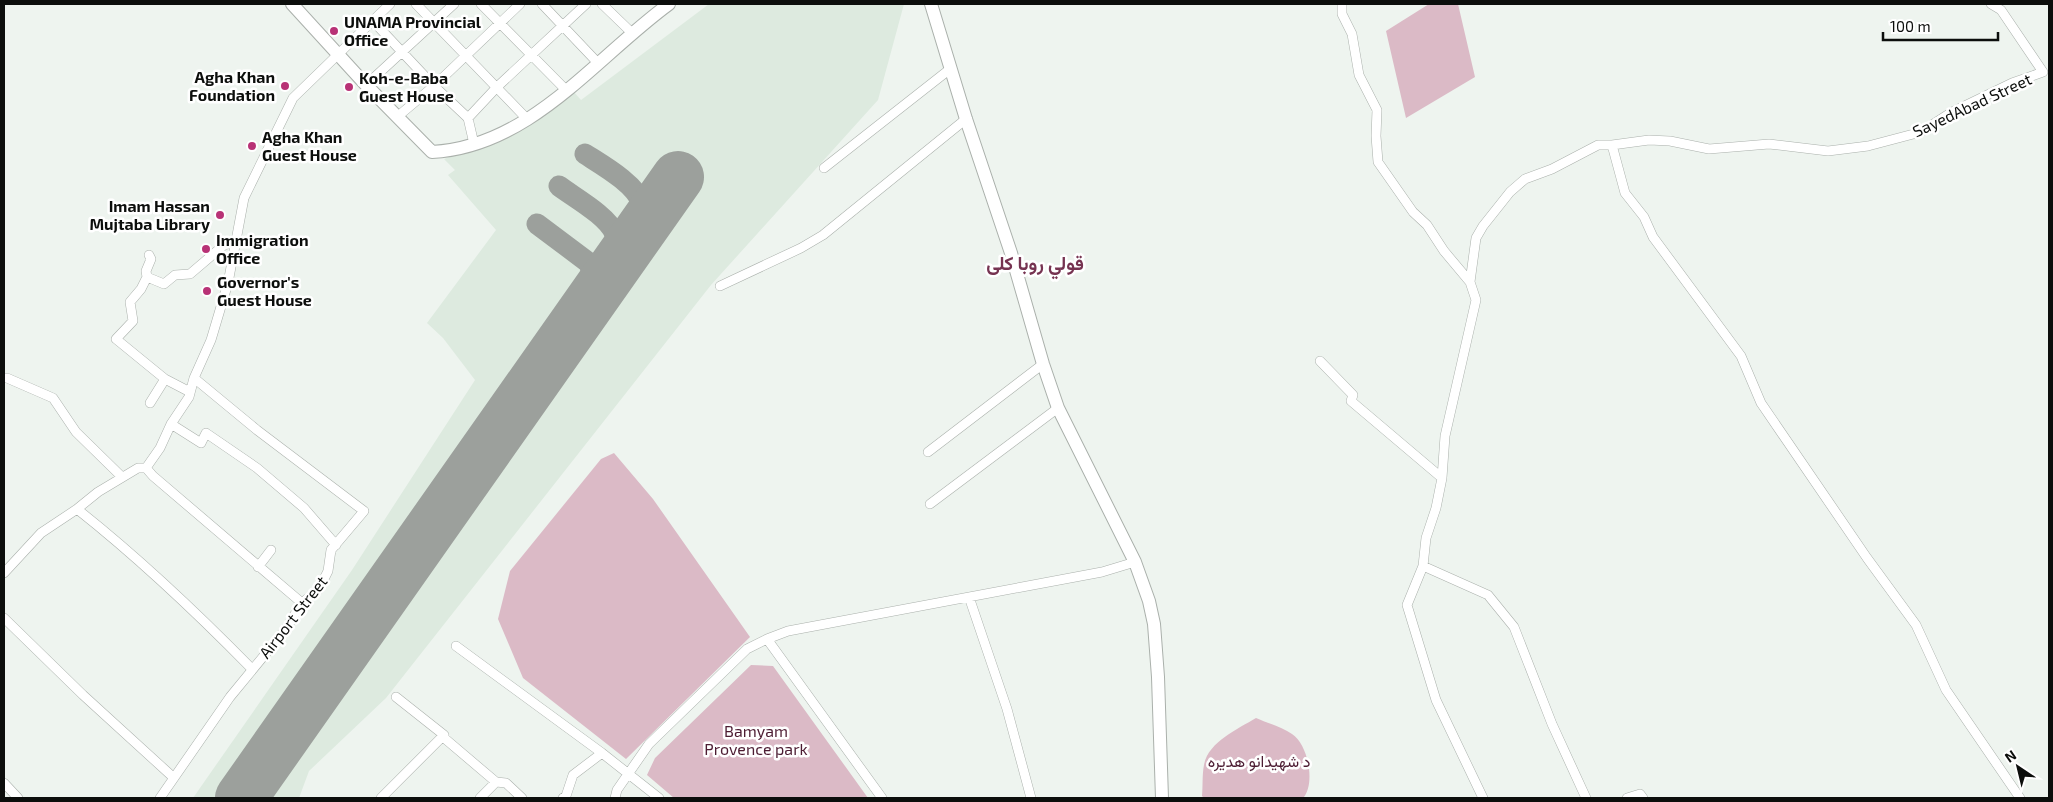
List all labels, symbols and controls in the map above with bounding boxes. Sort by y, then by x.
scale bar [1883,10,1998,42]
place label: UNAMA Provincial Office [344,12,482,49]
text: 100 m [1890,17,1931,35]
marker: UNAMA Provincial Office [328,25,340,37]
place label: Agha Khan Foundation [189,67,275,104]
place label: Koh-e-Baba Guest House [359,68,454,105]
street label: SayedAbad Street [1909,69,2034,140]
marker: Agha Khan Foundation [279,80,291,92]
marker: Koh-e-Baba Guest House [343,81,355,93]
place label: Agha Khan Guest House [262,127,357,164]
marker: Agha Khan Guest House [246,140,258,152]
place label: Imam Hassan Mujtaba Library [89,196,210,234]
marker: Imam Hassan Mujtaba Library [214,209,226,221]
place label: Immigration Office [216,230,309,267]
marker: Immigration Office [200,243,212,255]
district label: قولي روبا کلی [986,251,1084,280]
place label: Governor's Guest House [217,272,312,309]
marker: Governor's Guest House [201,285,213,297]
street label: Airport Street [255,572,331,662]
park label: Bamyam Provence park [704,721,808,758]
north arrow [1993,742,2043,792]
text: N [2001,746,2019,766]
park label: د شهیدانو هدیره [1208,751,1310,772]

